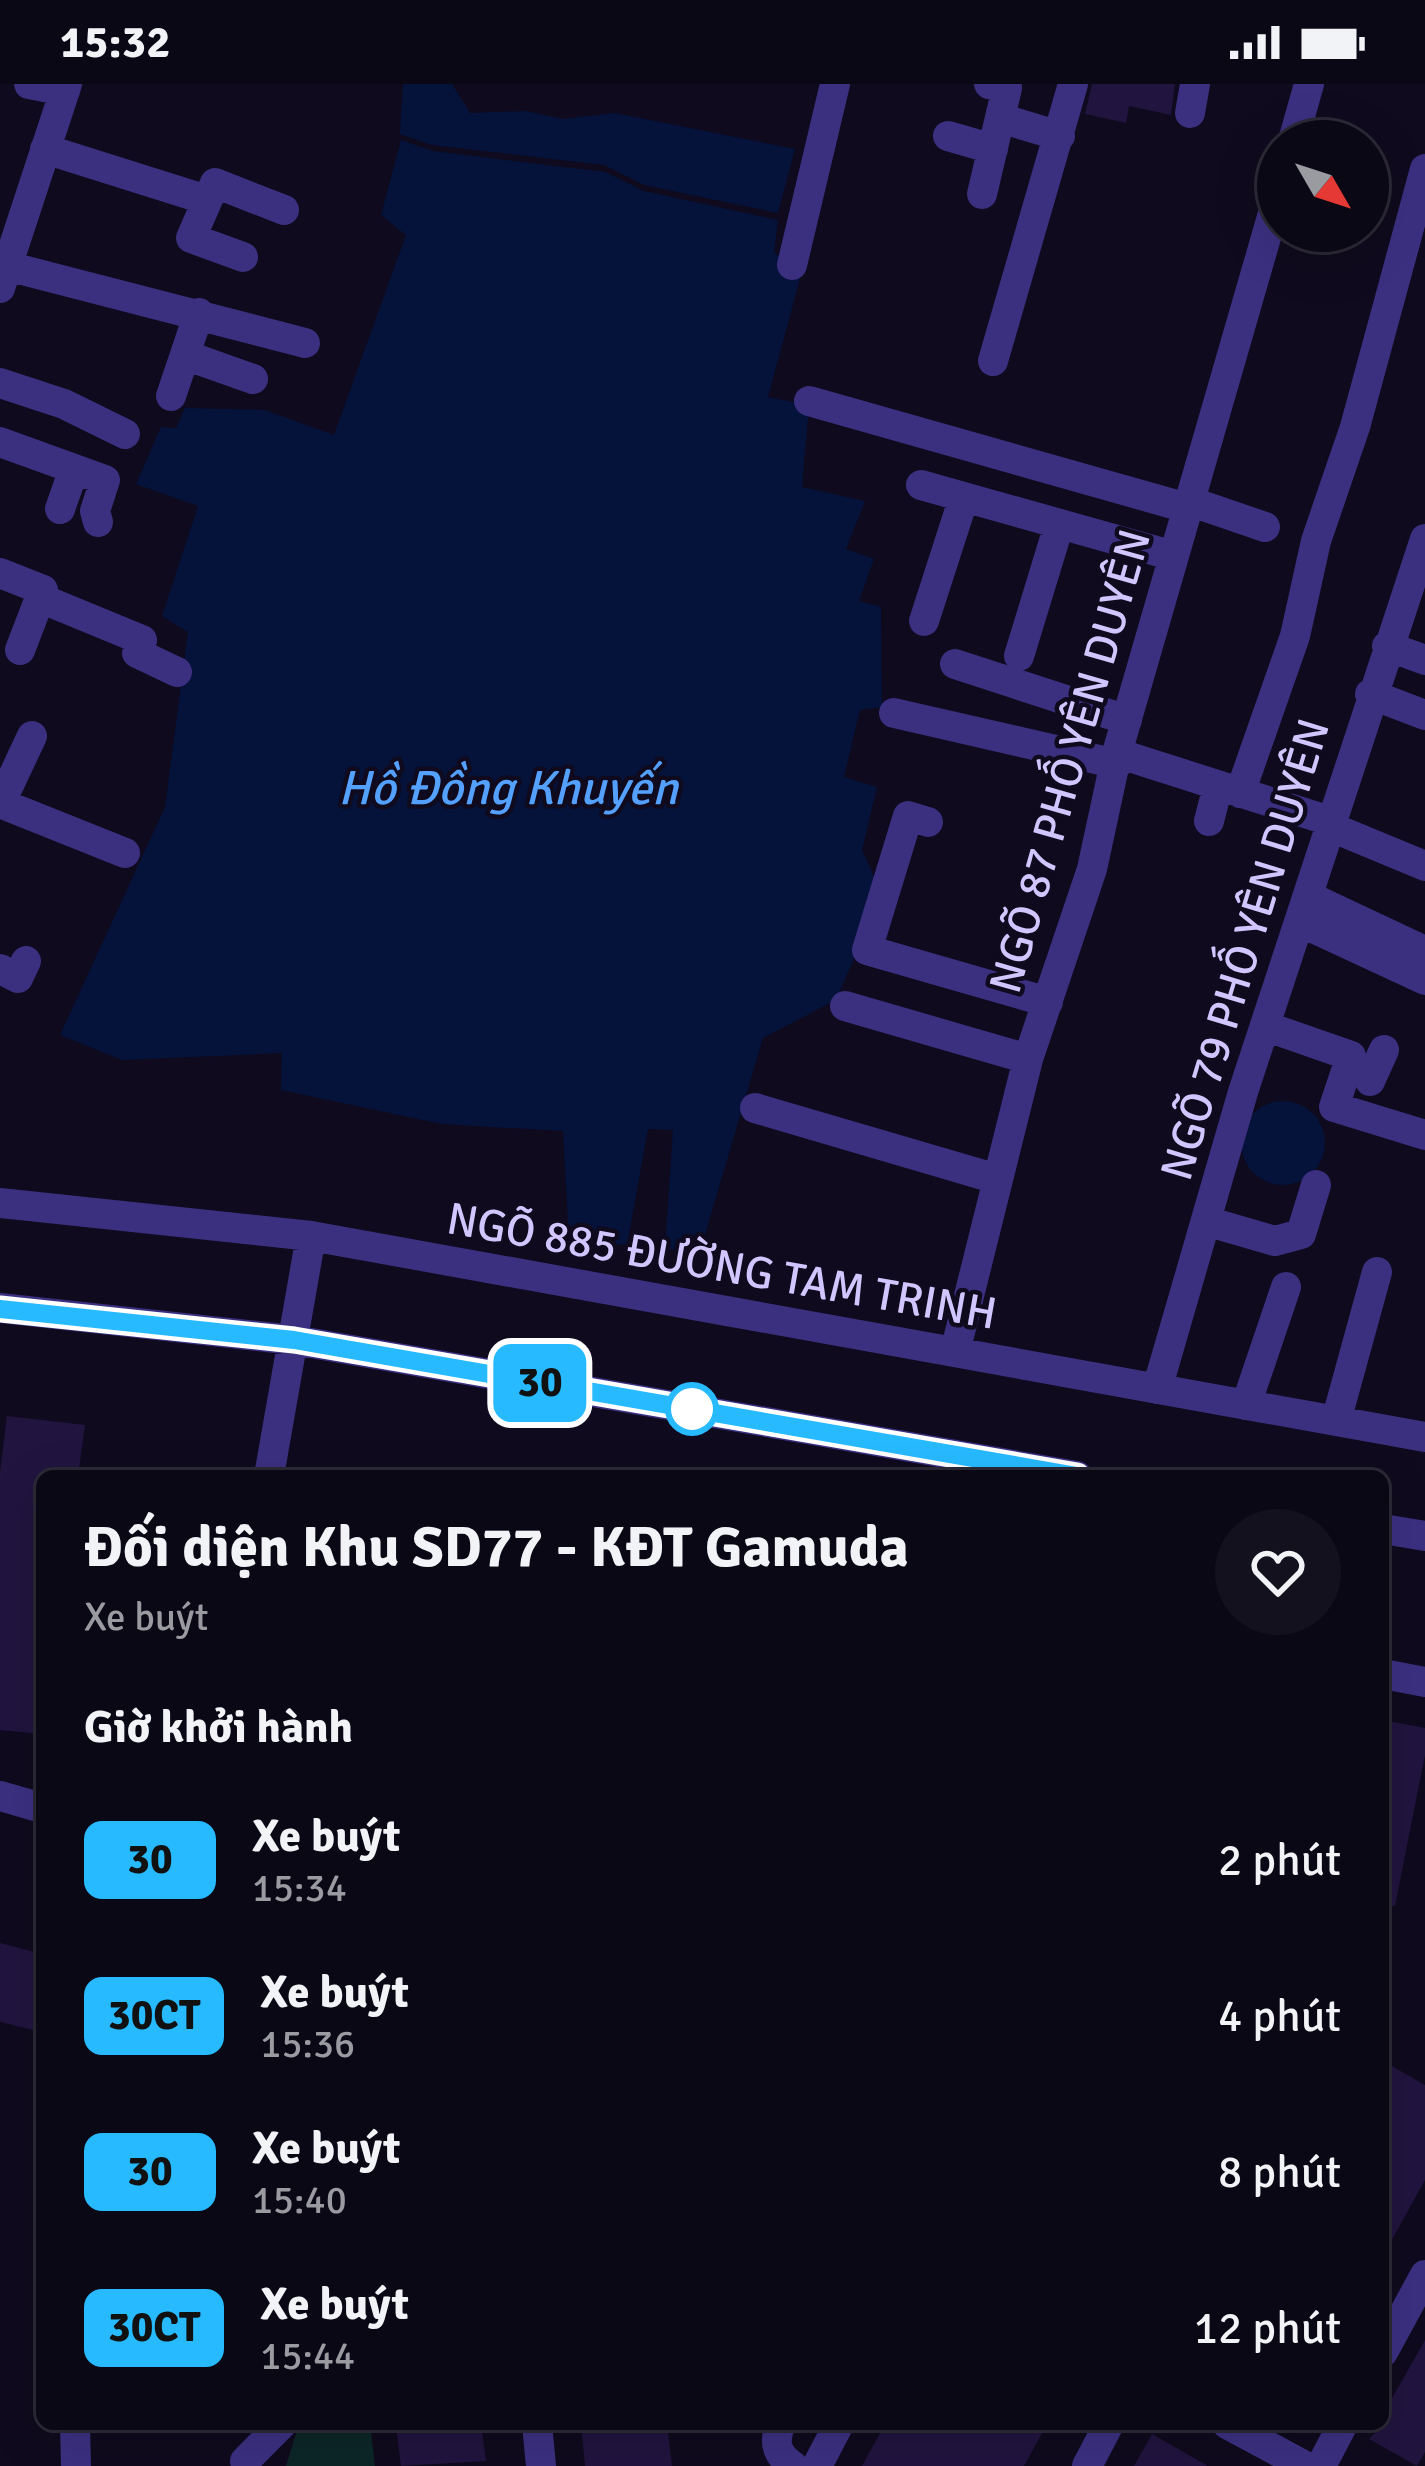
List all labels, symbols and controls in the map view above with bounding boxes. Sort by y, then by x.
text: 15:32 [60,15,170,70]
north arrow [1257,120,1389,252]
map controls [1257,120,1389,252]
street label: NGÕ 87 PHỐ YÊN DUYÊN [971,521,1163,999]
street label: NGÕ 79 PHỐ YÊN DUYÊN [1142,710,1342,1187]
water label: Hồ Đồng Khuyến [338,759,680,818]
street label: NGÕ 885 ĐƯỜNG TAM TRINH [443,1191,1001,1342]
line badge: 30 [486,1344,594,1422]
text: 30 [517,1357,563,1408]
unlabelled marker [667,1384,717,1434]
button: heart [1215,1509,1341,1635]
text: Đối diện Khu SD77 - KĐT Gamuda [84,1512,909,1583]
text: Xe buýt [84,1593,208,1641]
text: Giờ khởi hành [84,1700,353,1755]
text: Xe buýt [252,1809,400,1864]
text: 2 phút [1218,1833,1341,1888]
text: 30 [127,1834,173,1885]
text: 15:34 [252,1864,347,1912]
text: Xe buýt [260,1965,409,2020]
text: 4 phút [1218,1989,1341,2044]
text: 30CT [108,1990,200,2041]
text: 15:36 [260,2020,355,2068]
text: Xe buýt [252,2121,400,2176]
text: 8 phút [1218,2145,1341,2200]
text: 30 [127,2146,173,2197]
text: 15:40 [252,2176,347,2224]
text: Xe buýt [260,2277,409,2332]
text: 12 phút [1194,2301,1341,2356]
text: 30CT [108,2302,200,2353]
text: 15:44 [260,2332,355,2380]

